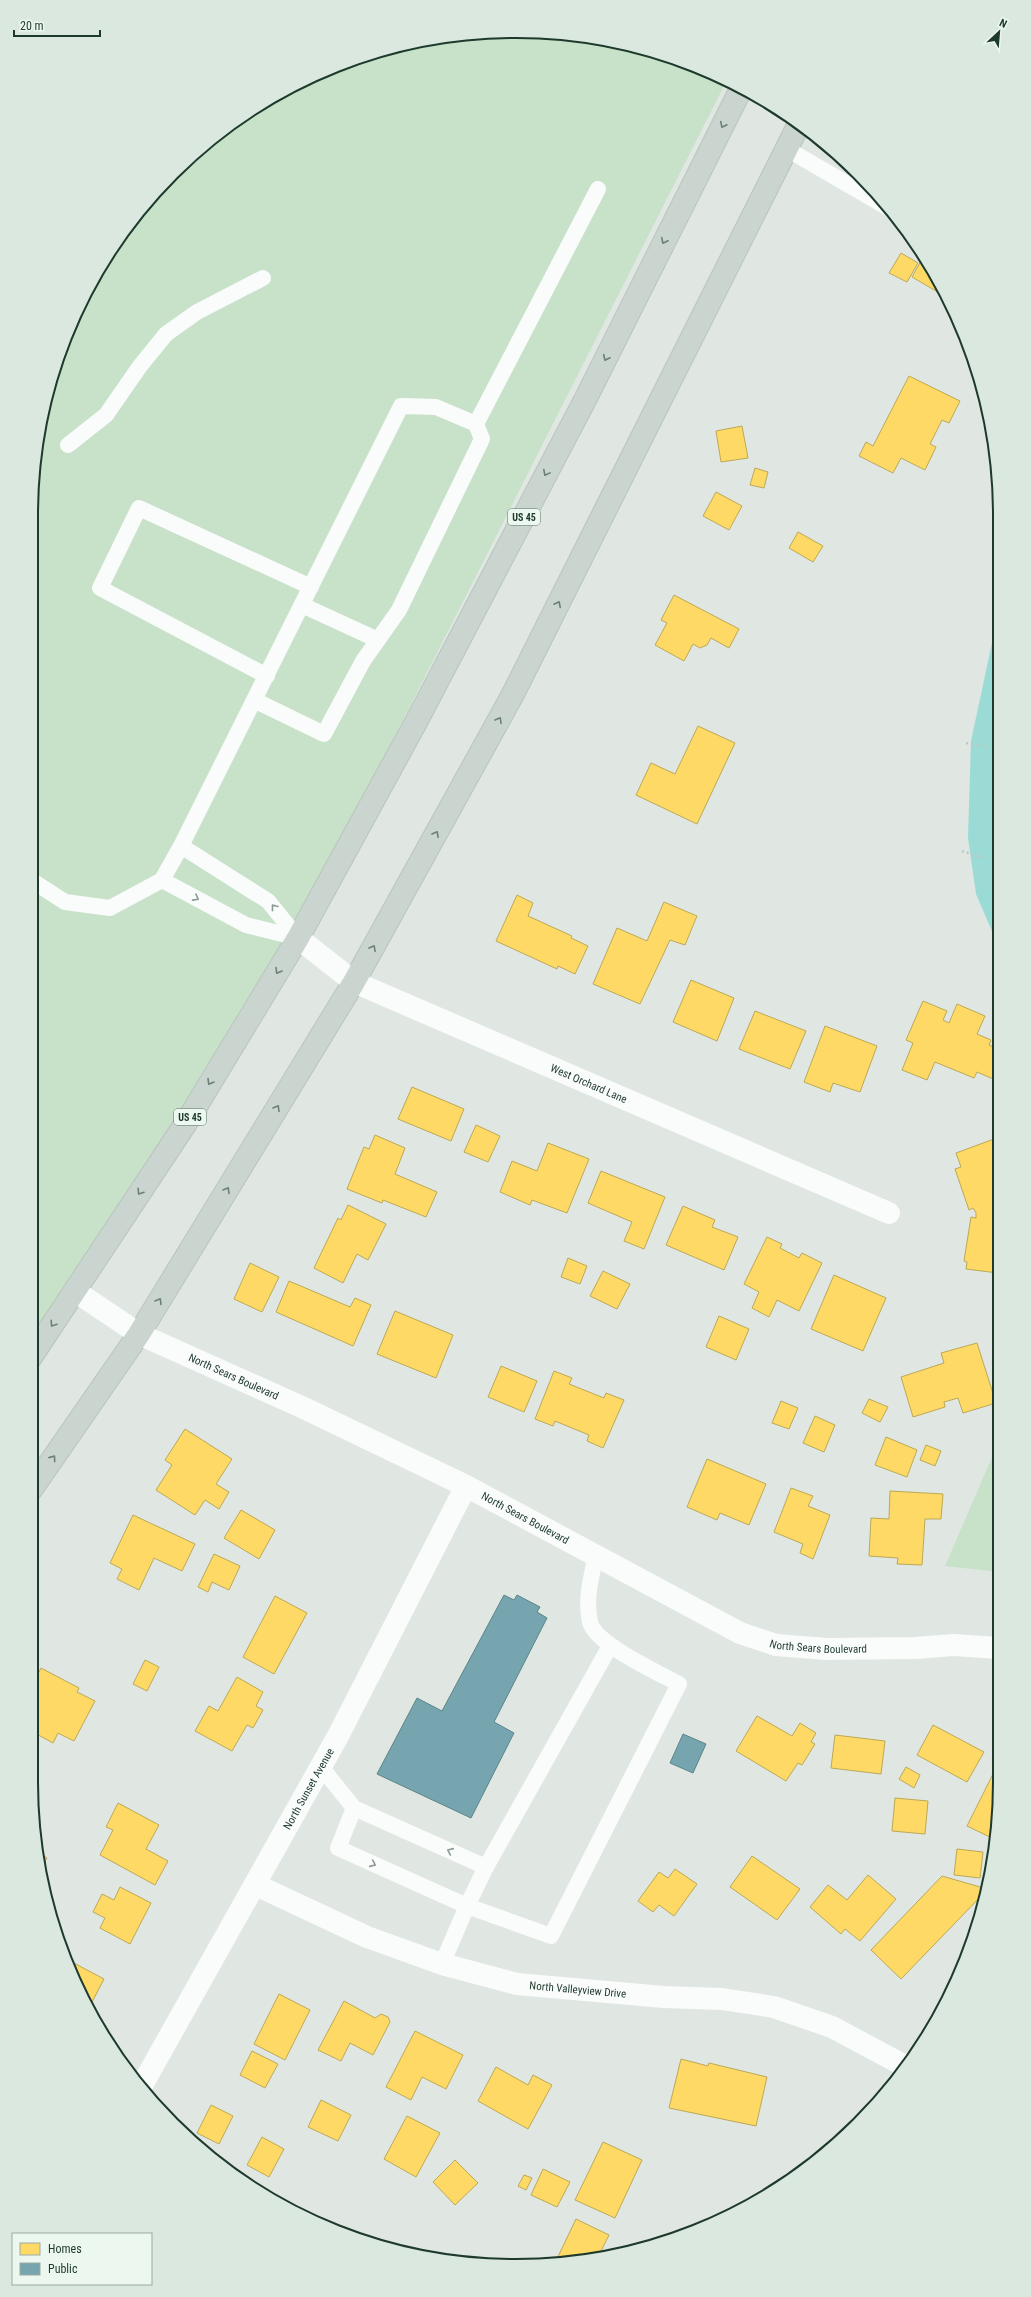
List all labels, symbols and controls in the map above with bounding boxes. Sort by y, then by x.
scale bar [14,12,100,38]
north arrow [979,12,1019,52]
text: N [997,16,1009,31]
text: 20 m [20,19,44,33]
one-way arrow [720,121,727,129]
one-way arrow [661,237,669,245]
one-way arrow [603,353,610,361]
one-way arrow [544,469,551,476]
road number: US 45 [508,509,540,525]
one-way arrow [553,601,561,609]
one-way arrow [494,717,502,724]
one-way arrow [431,831,439,838]
one-way arrow [192,894,199,901]
one-way arrow [271,905,278,912]
one-way arrow [368,944,376,952]
one-way arrow [275,967,282,974]
street label: West Orchard Lane [549,1061,629,1106]
one-way arrow [208,1078,215,1085]
one-way arrow [272,1105,280,1112]
road number: US 45 [174,1109,206,1125]
one-way arrow [222,1187,230,1194]
one-way arrow [138,1188,145,1195]
one-way arrow [155,1298,162,1305]
one-way arrow [50,1320,58,1327]
street label: North Sears Boulevard [187,1351,281,1402]
one-way arrow [48,1455,56,1462]
street label: North Sears Boulevard [479,1489,571,1547]
street label: North Sears Boulevard [768,1637,867,1656]
street label: North Sunset Avenue [280,1746,336,1832]
one-way arrow [447,1848,455,1856]
one-way arrow [369,1859,377,1867]
street label: North Valleyview Drive [529,1979,627,2000]
legend [12,2233,152,2285]
text: Homes [48,2242,82,2256]
text: Public [48,2262,78,2276]

